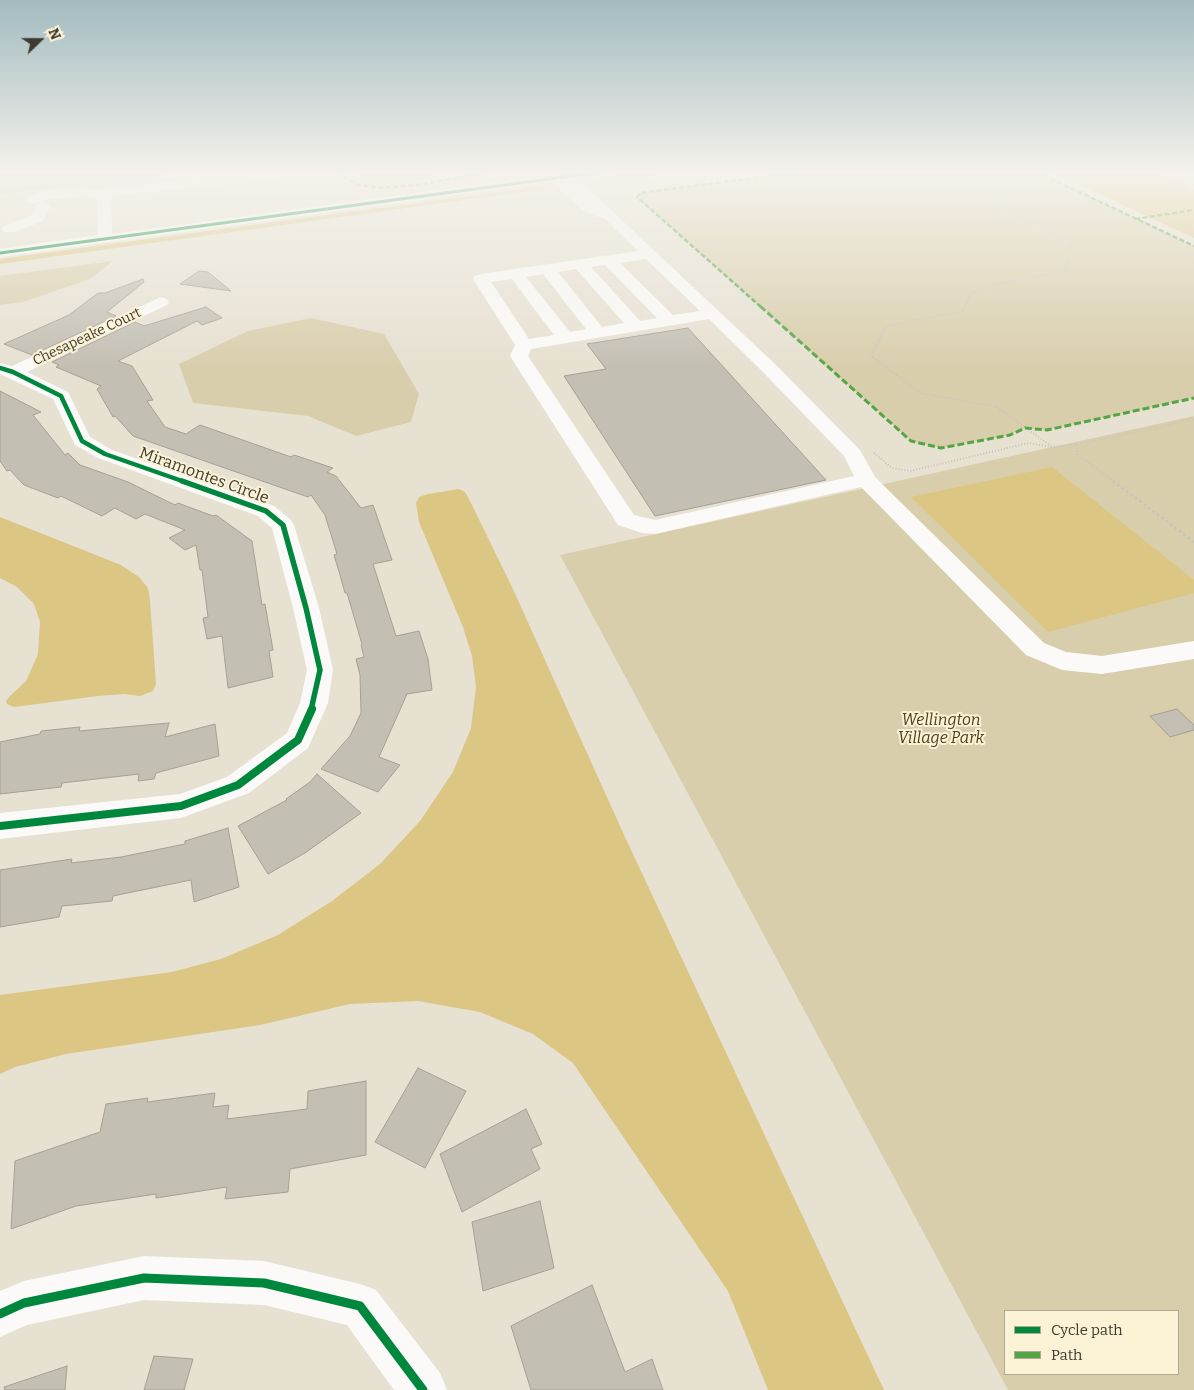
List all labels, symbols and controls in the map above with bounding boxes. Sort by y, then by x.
north arrow [15,15,65,65]
text: N [44,26,64,42]
street label: Chesapeake Court [30,305,144,369]
street label: Miramontes Circle [136,444,272,508]
park label: Wellington Village Park [898,711,984,749]
legend [1004,1310,1179,1375]
text: Cycle path [1051,1321,1123,1339]
text: Path [1051,1346,1082,1364]

